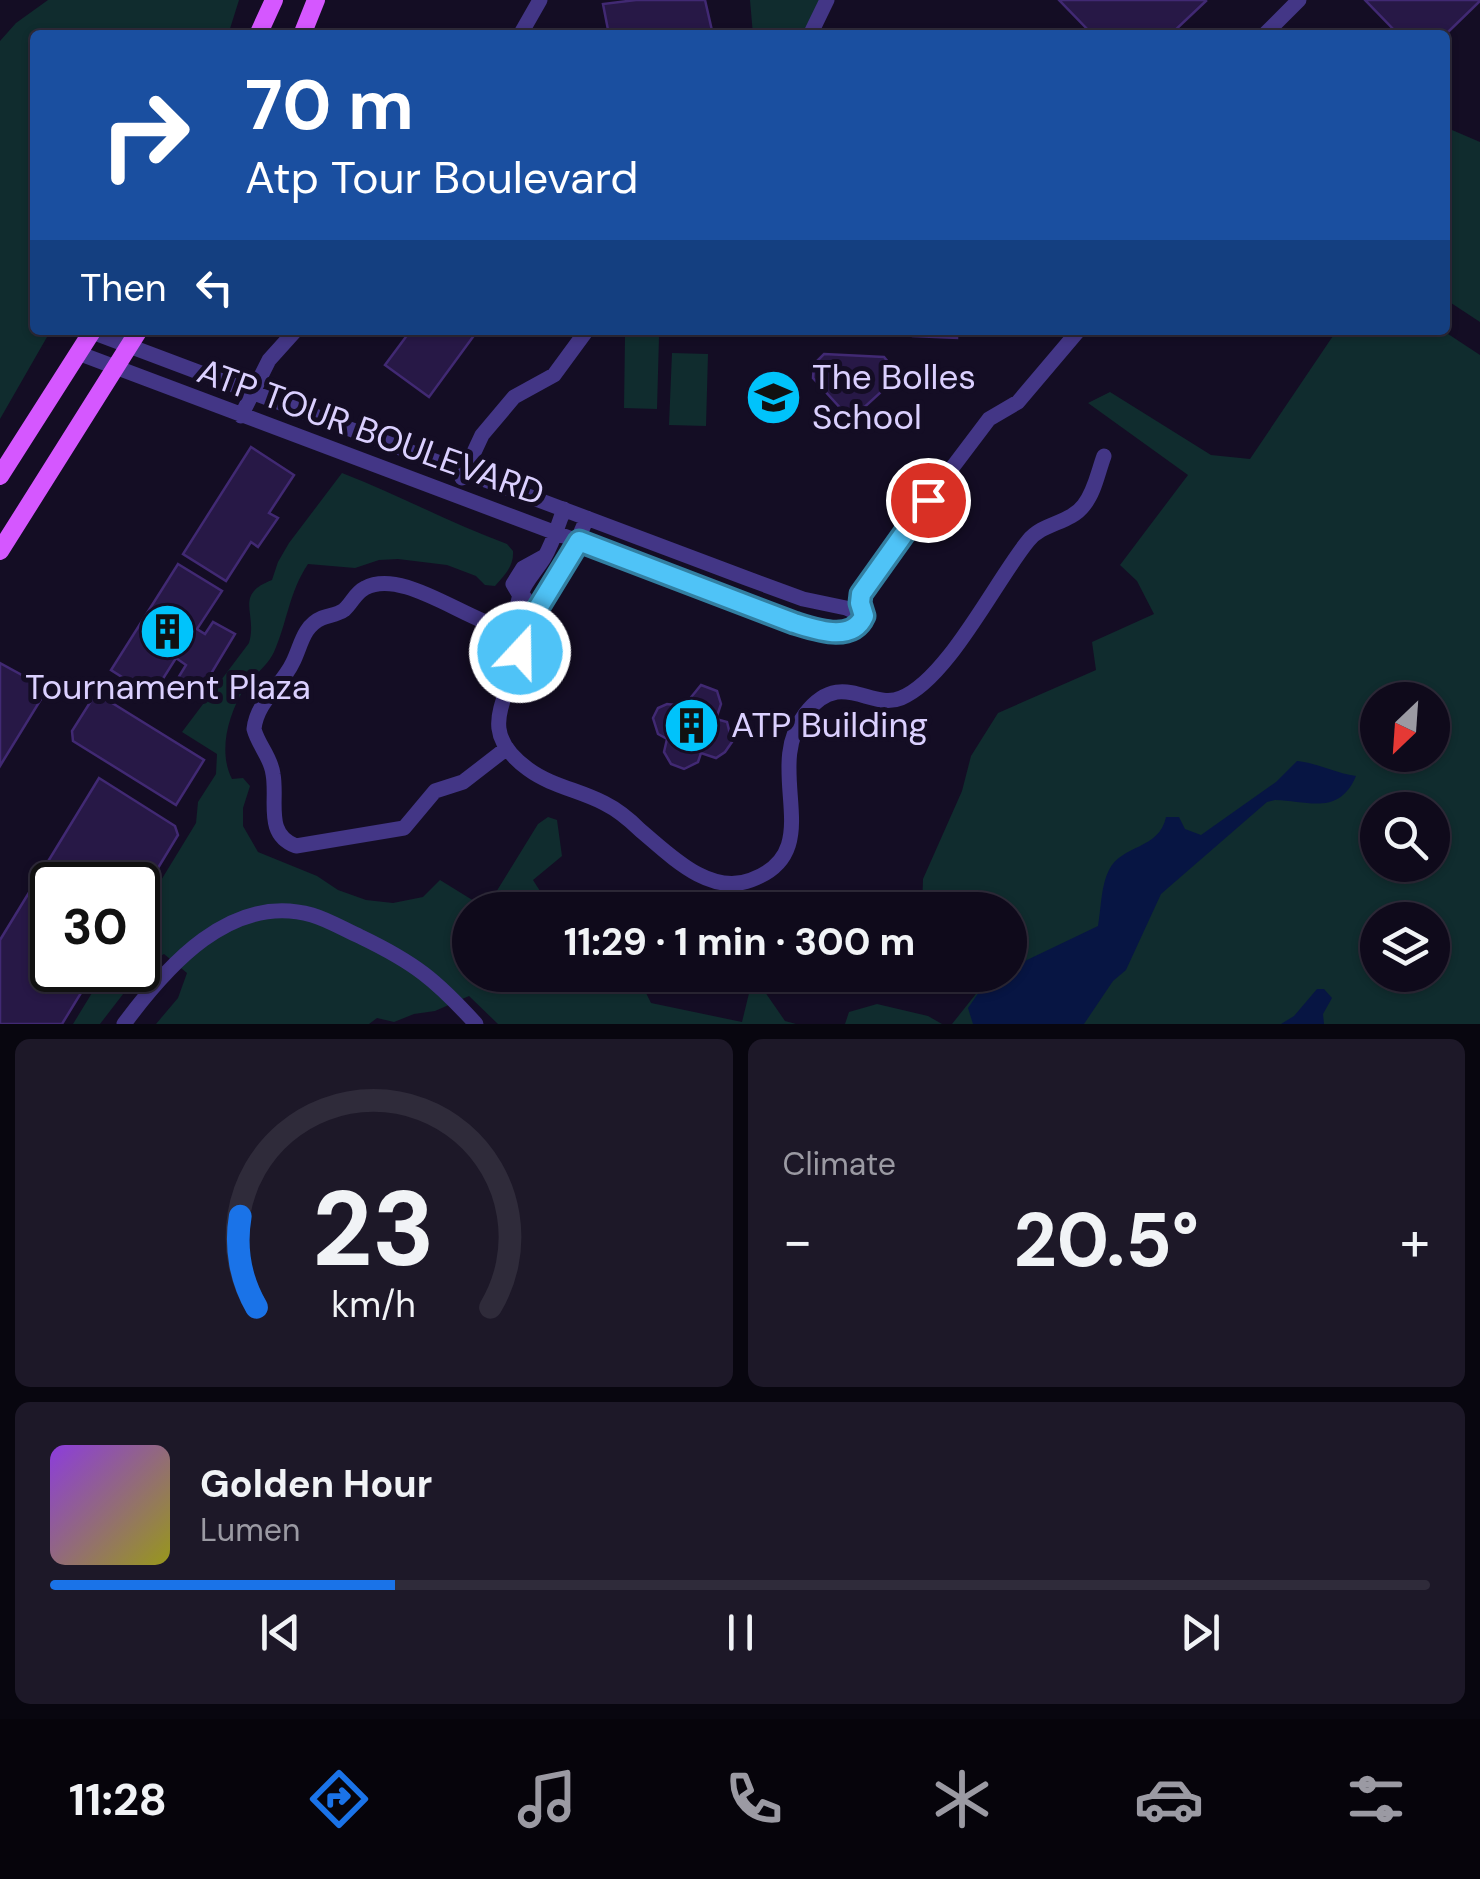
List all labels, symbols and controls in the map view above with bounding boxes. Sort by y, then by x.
text: 70 m [245,60,414,151]
icon: right [80,70,210,200]
text: Atp Tour Boulevard [245,148,638,207]
icon: left [187,260,242,315]
text: Then [80,263,167,313]
street label: ATP TOUR BOULEVARD [191,348,551,516]
place label: The Bolles School [812,354,976,440]
school or university icon: The Bolles School [743,367,803,427]
pin [886,458,971,543]
icon: arrive [901,473,956,528]
position arrow [468,600,572,704]
building icon: Tournament Plaza [138,601,198,661]
place label: Tournament Plaza [25,664,311,710]
north arrow [1360,682,1450,772]
map controls [1360,682,1450,992]
building icon: ATP Building [662,695,722,755]
place label: ATP Building [731,702,928,748]
button: search [1360,792,1450,882]
speed limit sign: 30 [30,862,160,992]
button: layers [1360,902,1450,992]
text: 11:29 · 1 min · 300 m [564,917,915,967]
text: Climate [783,1143,896,1185]
text: 23 [312,1162,435,1297]
text: 20.5° [1013,1192,1199,1289]
text: − [783,1205,813,1277]
text: + [1400,1205,1430,1277]
text: km/h [332,1282,416,1328]
text: Golden Hour [200,1459,432,1509]
text: Lumen [200,1509,300,1551]
icon: previous [253,1605,308,1660]
icon: pause [713,1605,768,1660]
icon: next [1173,1605,1228,1660]
icon: directions [304,1764,374,1834]
icon: music [512,1764,582,1834]
icon: phone [719,1764,789,1834]
icon: climate [927,1764,997,1834]
icon: car [1134,1764,1204,1834]
icon: filters [1341,1764,1411,1834]
text: 11:28 [69,1770,167,1829]

